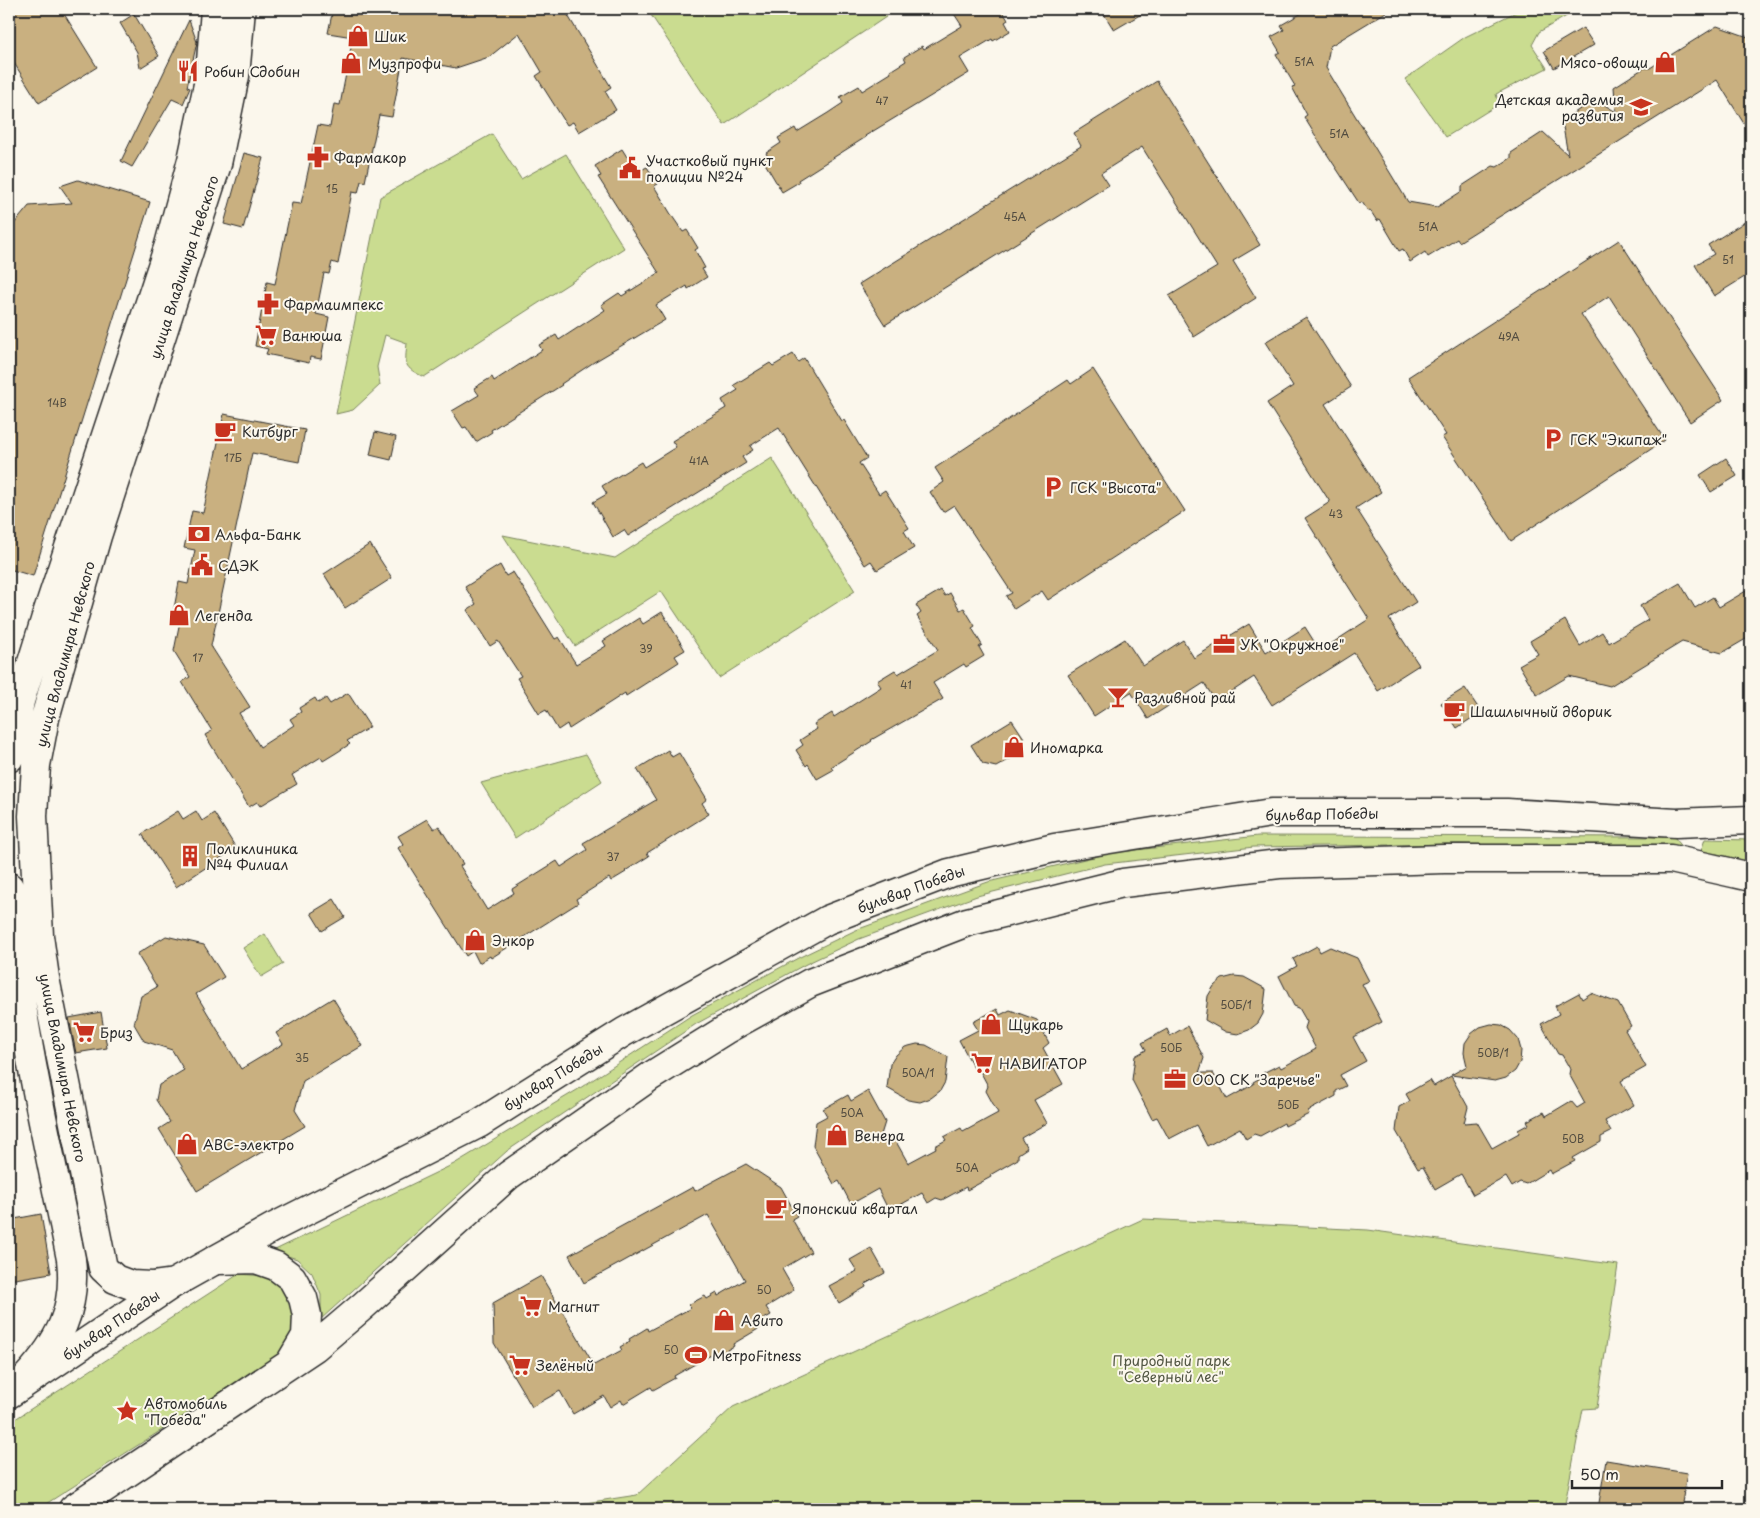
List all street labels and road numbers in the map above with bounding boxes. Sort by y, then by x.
street label: улица Владимира Невского [144,172,224,361]
street label: улица Владимира Невского [30,559,100,749]
street label: бульвар Победы [1265,803,1379,825]
street label: бульвар Победы [854,860,968,918]
street label: улица Владимира Невского [34,972,92,1164]
street label: бульвар Победы [499,1038,607,1116]
street label: бульвар Победы [58,1285,164,1365]

